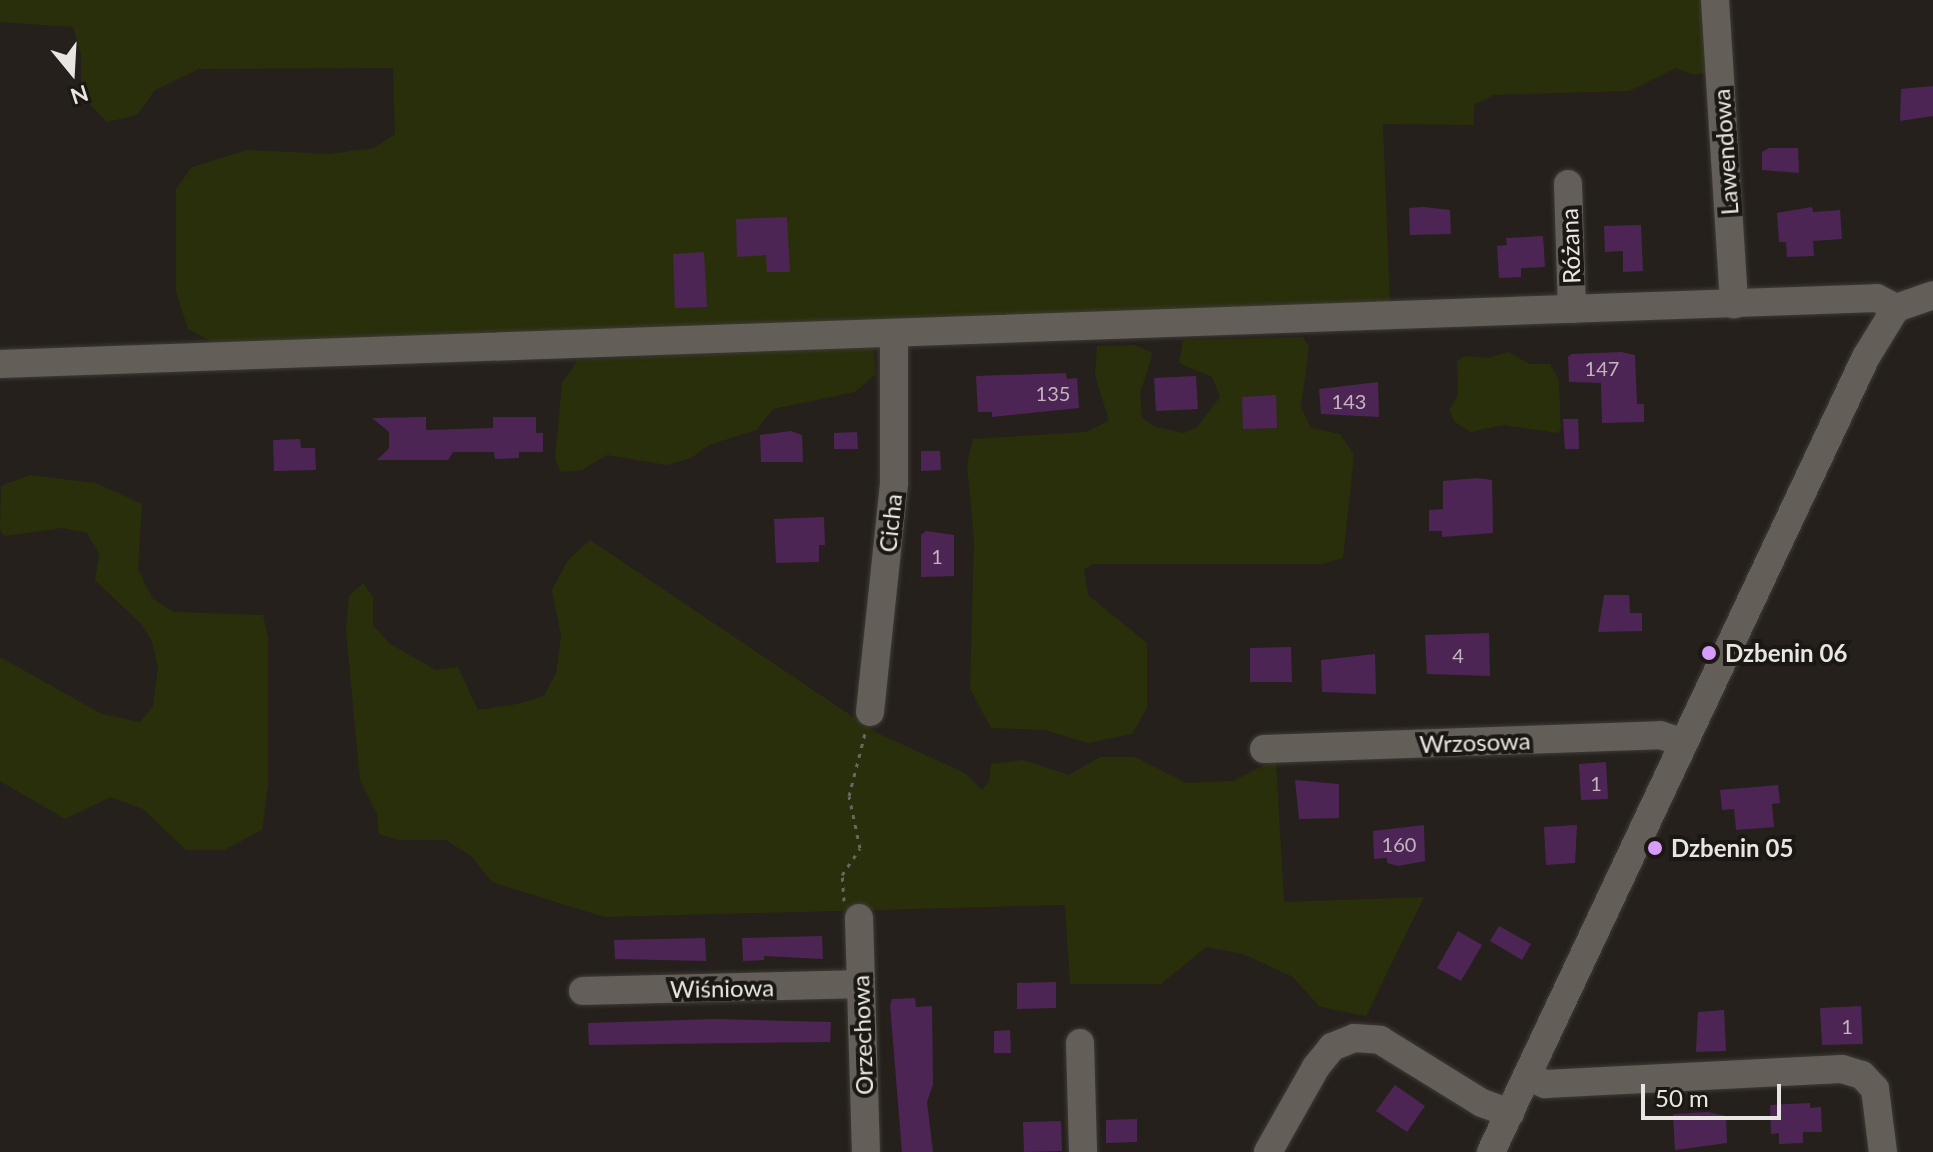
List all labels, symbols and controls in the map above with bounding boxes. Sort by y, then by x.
north arrow [32,32,112,112]
text: N [67,80,92,111]
street label: Lawendowa [1706,88,1744,216]
street label: Różana [1554,208,1586,284]
house number: 147 [1585,356,1619,380]
house number: 135 [1036,381,1070,405]
house number: 143 [1332,389,1366,413]
street label: Cicha [873,492,907,554]
house number: 1 [931,544,943,568]
place label: Dzbenin 06 [1725,639,1847,667]
house number: 4 [1452,643,1464,667]
marker: Dzbenin 06 [1700,644,1718,662]
street label: Wrzosowa [1419,726,1531,758]
house number: 1 [1590,771,1602,795]
house number: 160 [1382,832,1416,856]
place label: Dzbenin 05 [1671,834,1793,862]
marker: Dzbenin 05 [1646,839,1664,857]
street label: Wiśniowa [670,973,774,1003]
street label: Orzechowa [846,975,878,1095]
house number: 1 [1841,1014,1853,1038]
scale bar [1645,1068,1785,1118]
text: 50 m [1655,1083,1709,1112]

